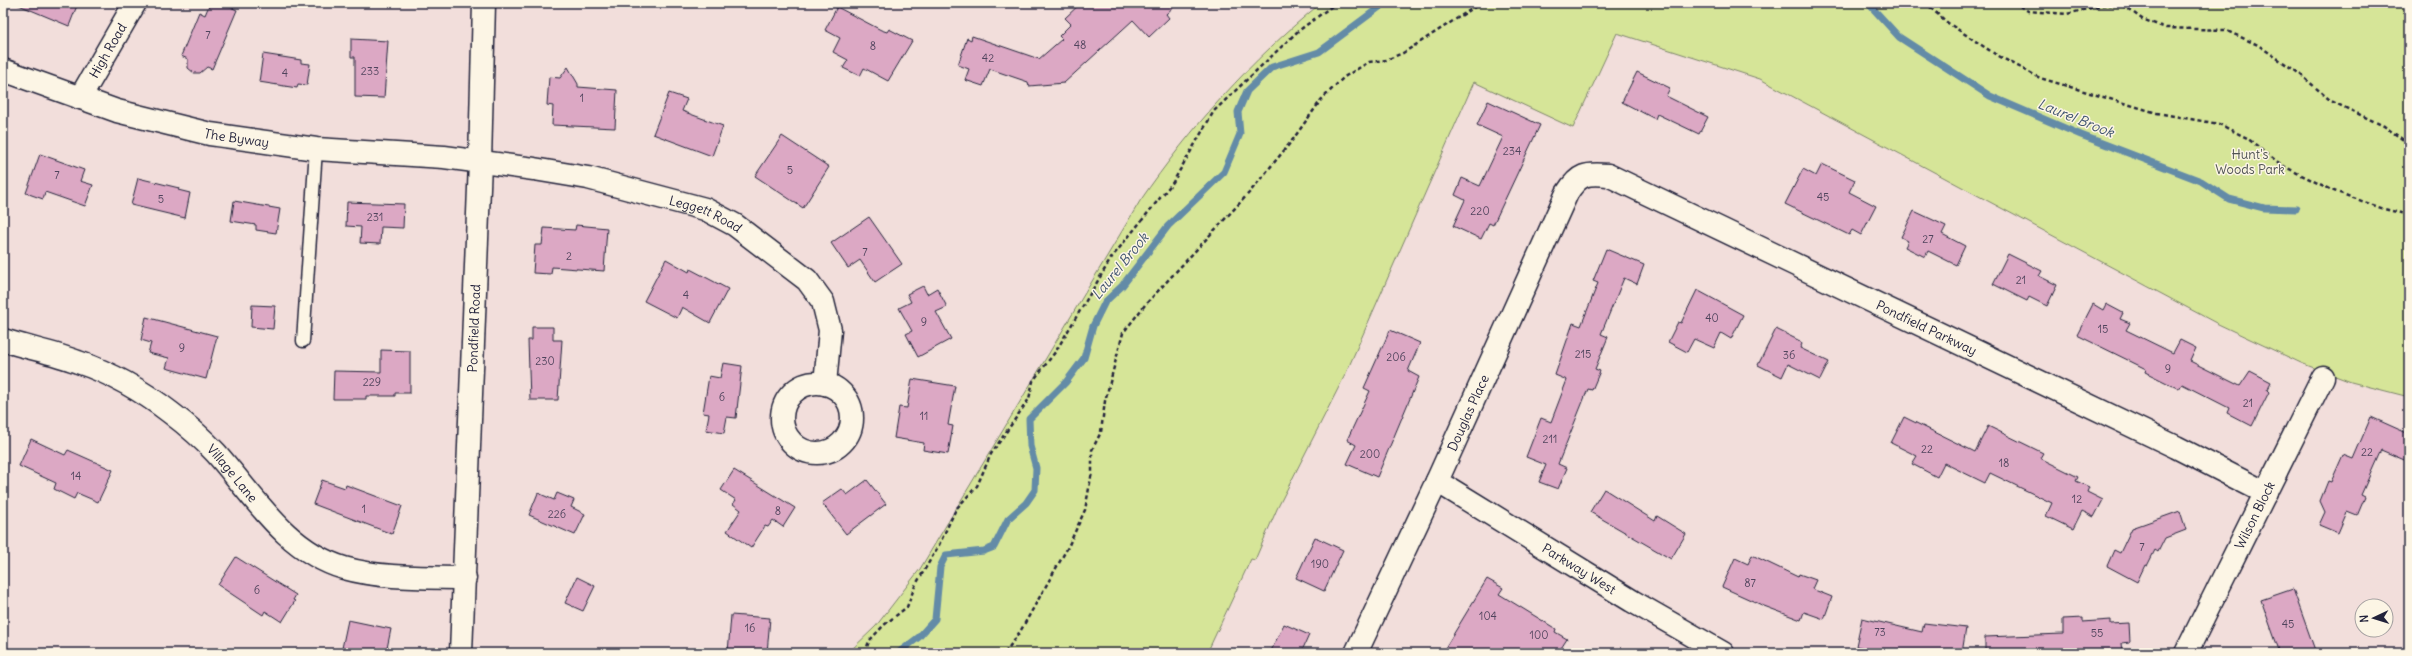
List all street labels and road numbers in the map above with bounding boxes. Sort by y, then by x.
street label: High Road [85,20,130,81]
street label: The Byway [203,124,270,151]
street label: Leggett Road [667,191,746,236]
street label: Pondfield Road [463,283,484,373]
street label: Pondfield Parkway [1873,296,1980,359]
street label: Douglas Place [1443,372,1492,454]
street label: Village Lane [203,440,262,506]
street label: Wilson Block [2231,478,2279,552]
street label: Parkway West [1539,539,1620,598]

